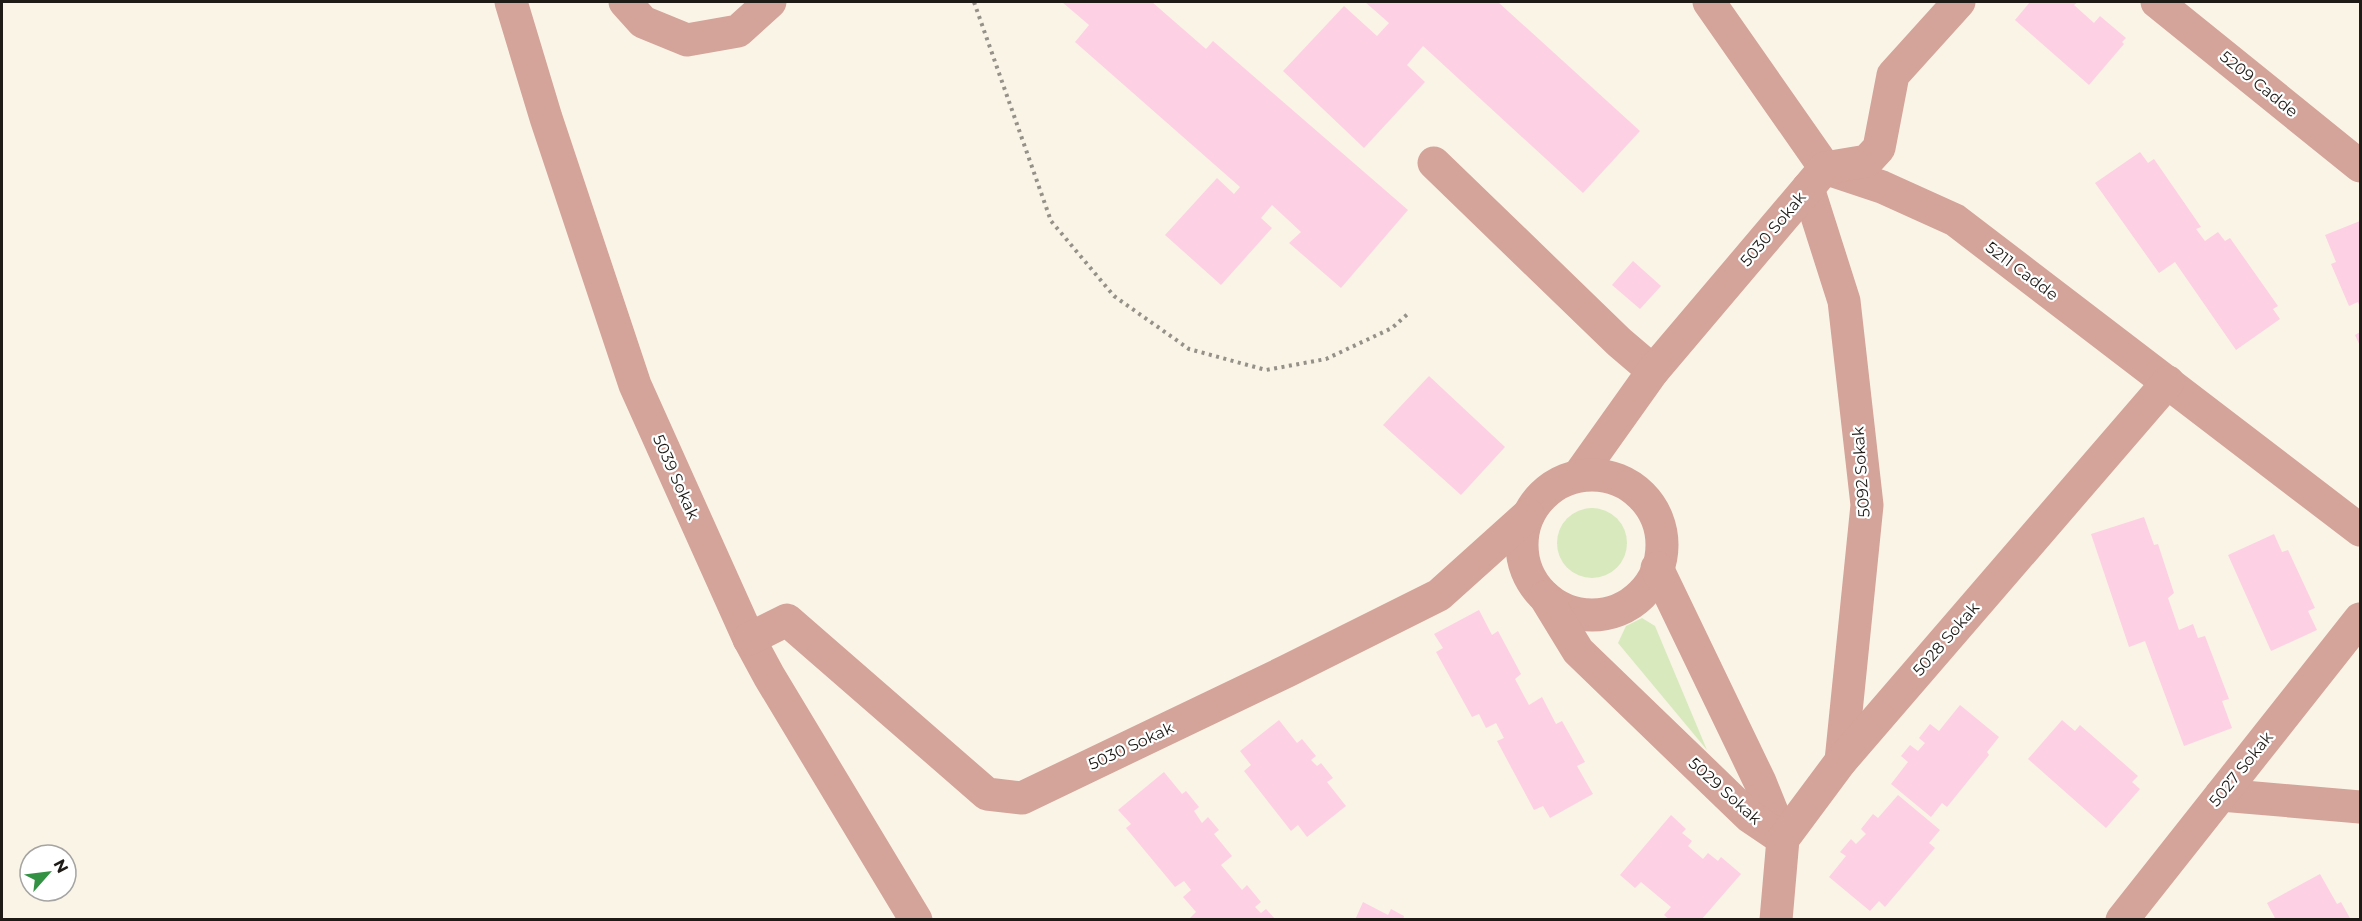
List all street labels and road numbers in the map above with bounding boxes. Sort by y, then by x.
street label: 5209 Cadde [2216,47,2302,121]
street label: 5030 Sokak [1736,187,1810,270]
street label: 5211 Cadde [1982,238,2062,304]
street label: 5092 Sokak [1848,426,1874,518]
street label: 5039 Sokak [649,432,703,523]
street label: 5028 Sokak [1909,598,1983,680]
street label: 5030 Sokak [1085,718,1177,774]
street label: 5027 Sokak [2205,727,2277,810]
street label: 5029 Sokak [1685,754,1765,829]

